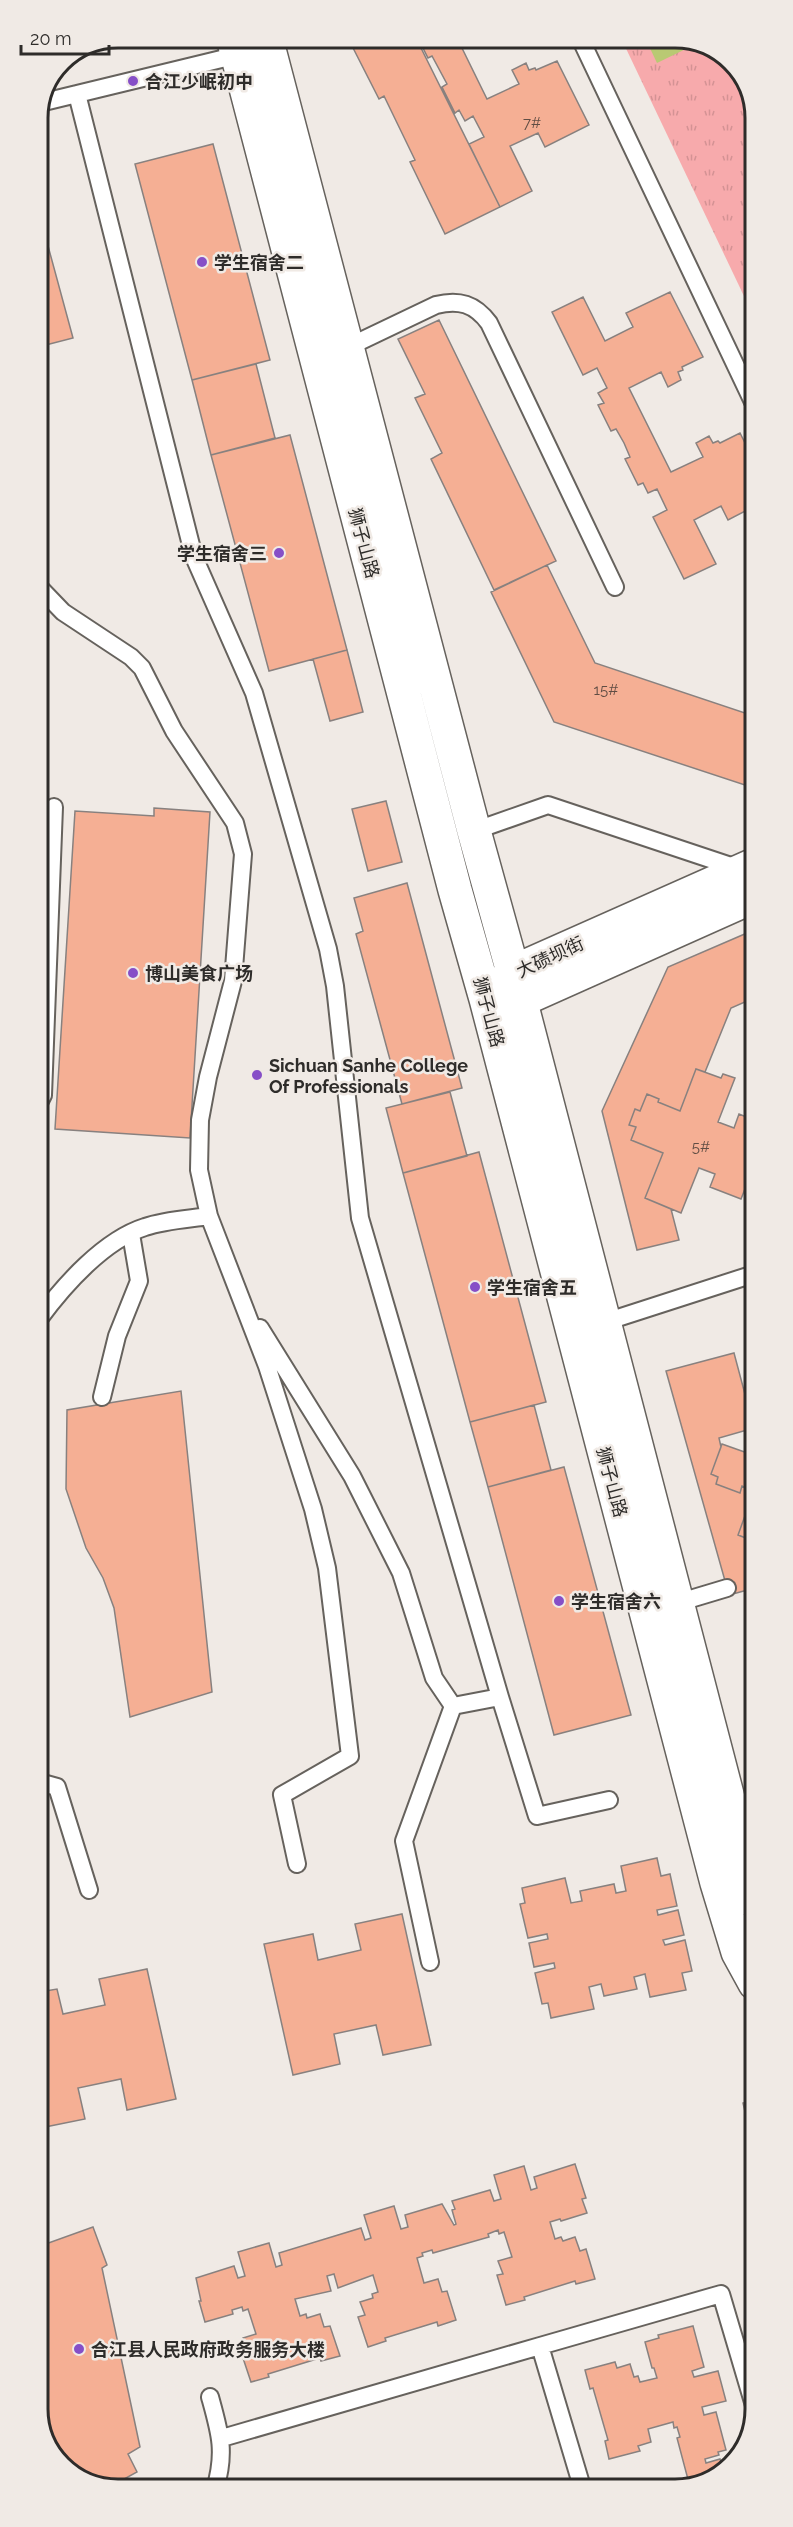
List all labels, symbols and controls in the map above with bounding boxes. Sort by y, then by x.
scale bar [21,18,110,56]
text: 20 m [30,28,72,49]
place label: 合江少岷初中 [145,71,253,92]
marker: 合江少岷初中 [126,74,140,88]
house number: 7# [523,114,541,132]
place label: 学生宿舍二 [214,252,304,273]
marker: 学生宿舍二 [195,255,209,269]
street label: 狮子山路 [345,506,383,580]
place label: 学生宿舍三 [177,543,267,564]
marker: 学生宿舍三 [272,546,286,560]
house number: 15# [594,681,618,699]
street label: 大碛坝街 [513,932,587,982]
place label: 博山美食广场 [145,963,253,984]
marker: 博山美食广场 [126,966,140,980]
street label: 狮子山路 [470,975,508,1049]
place label: Sichuan Sanhe College Of Professionals [269,1055,468,1097]
marker: Sichuan Sanhe College Of Professionals [250,1068,264,1082]
house number: 5# [692,1138,710,1156]
place label: 学生宿舍五 [487,1277,577,1298]
marker: 学生宿舍五 [468,1280,482,1294]
street label: 狮子山路 [593,1445,631,1519]
place label: 学生宿舍六 [571,1591,661,1612]
marker: 学生宿舍六 [552,1594,566,1608]
place label: 合江县人民政府政务服务大楼 [91,2339,325,2360]
marker: 合江县人民政府政务服务大楼 [72,2342,86,2356]

